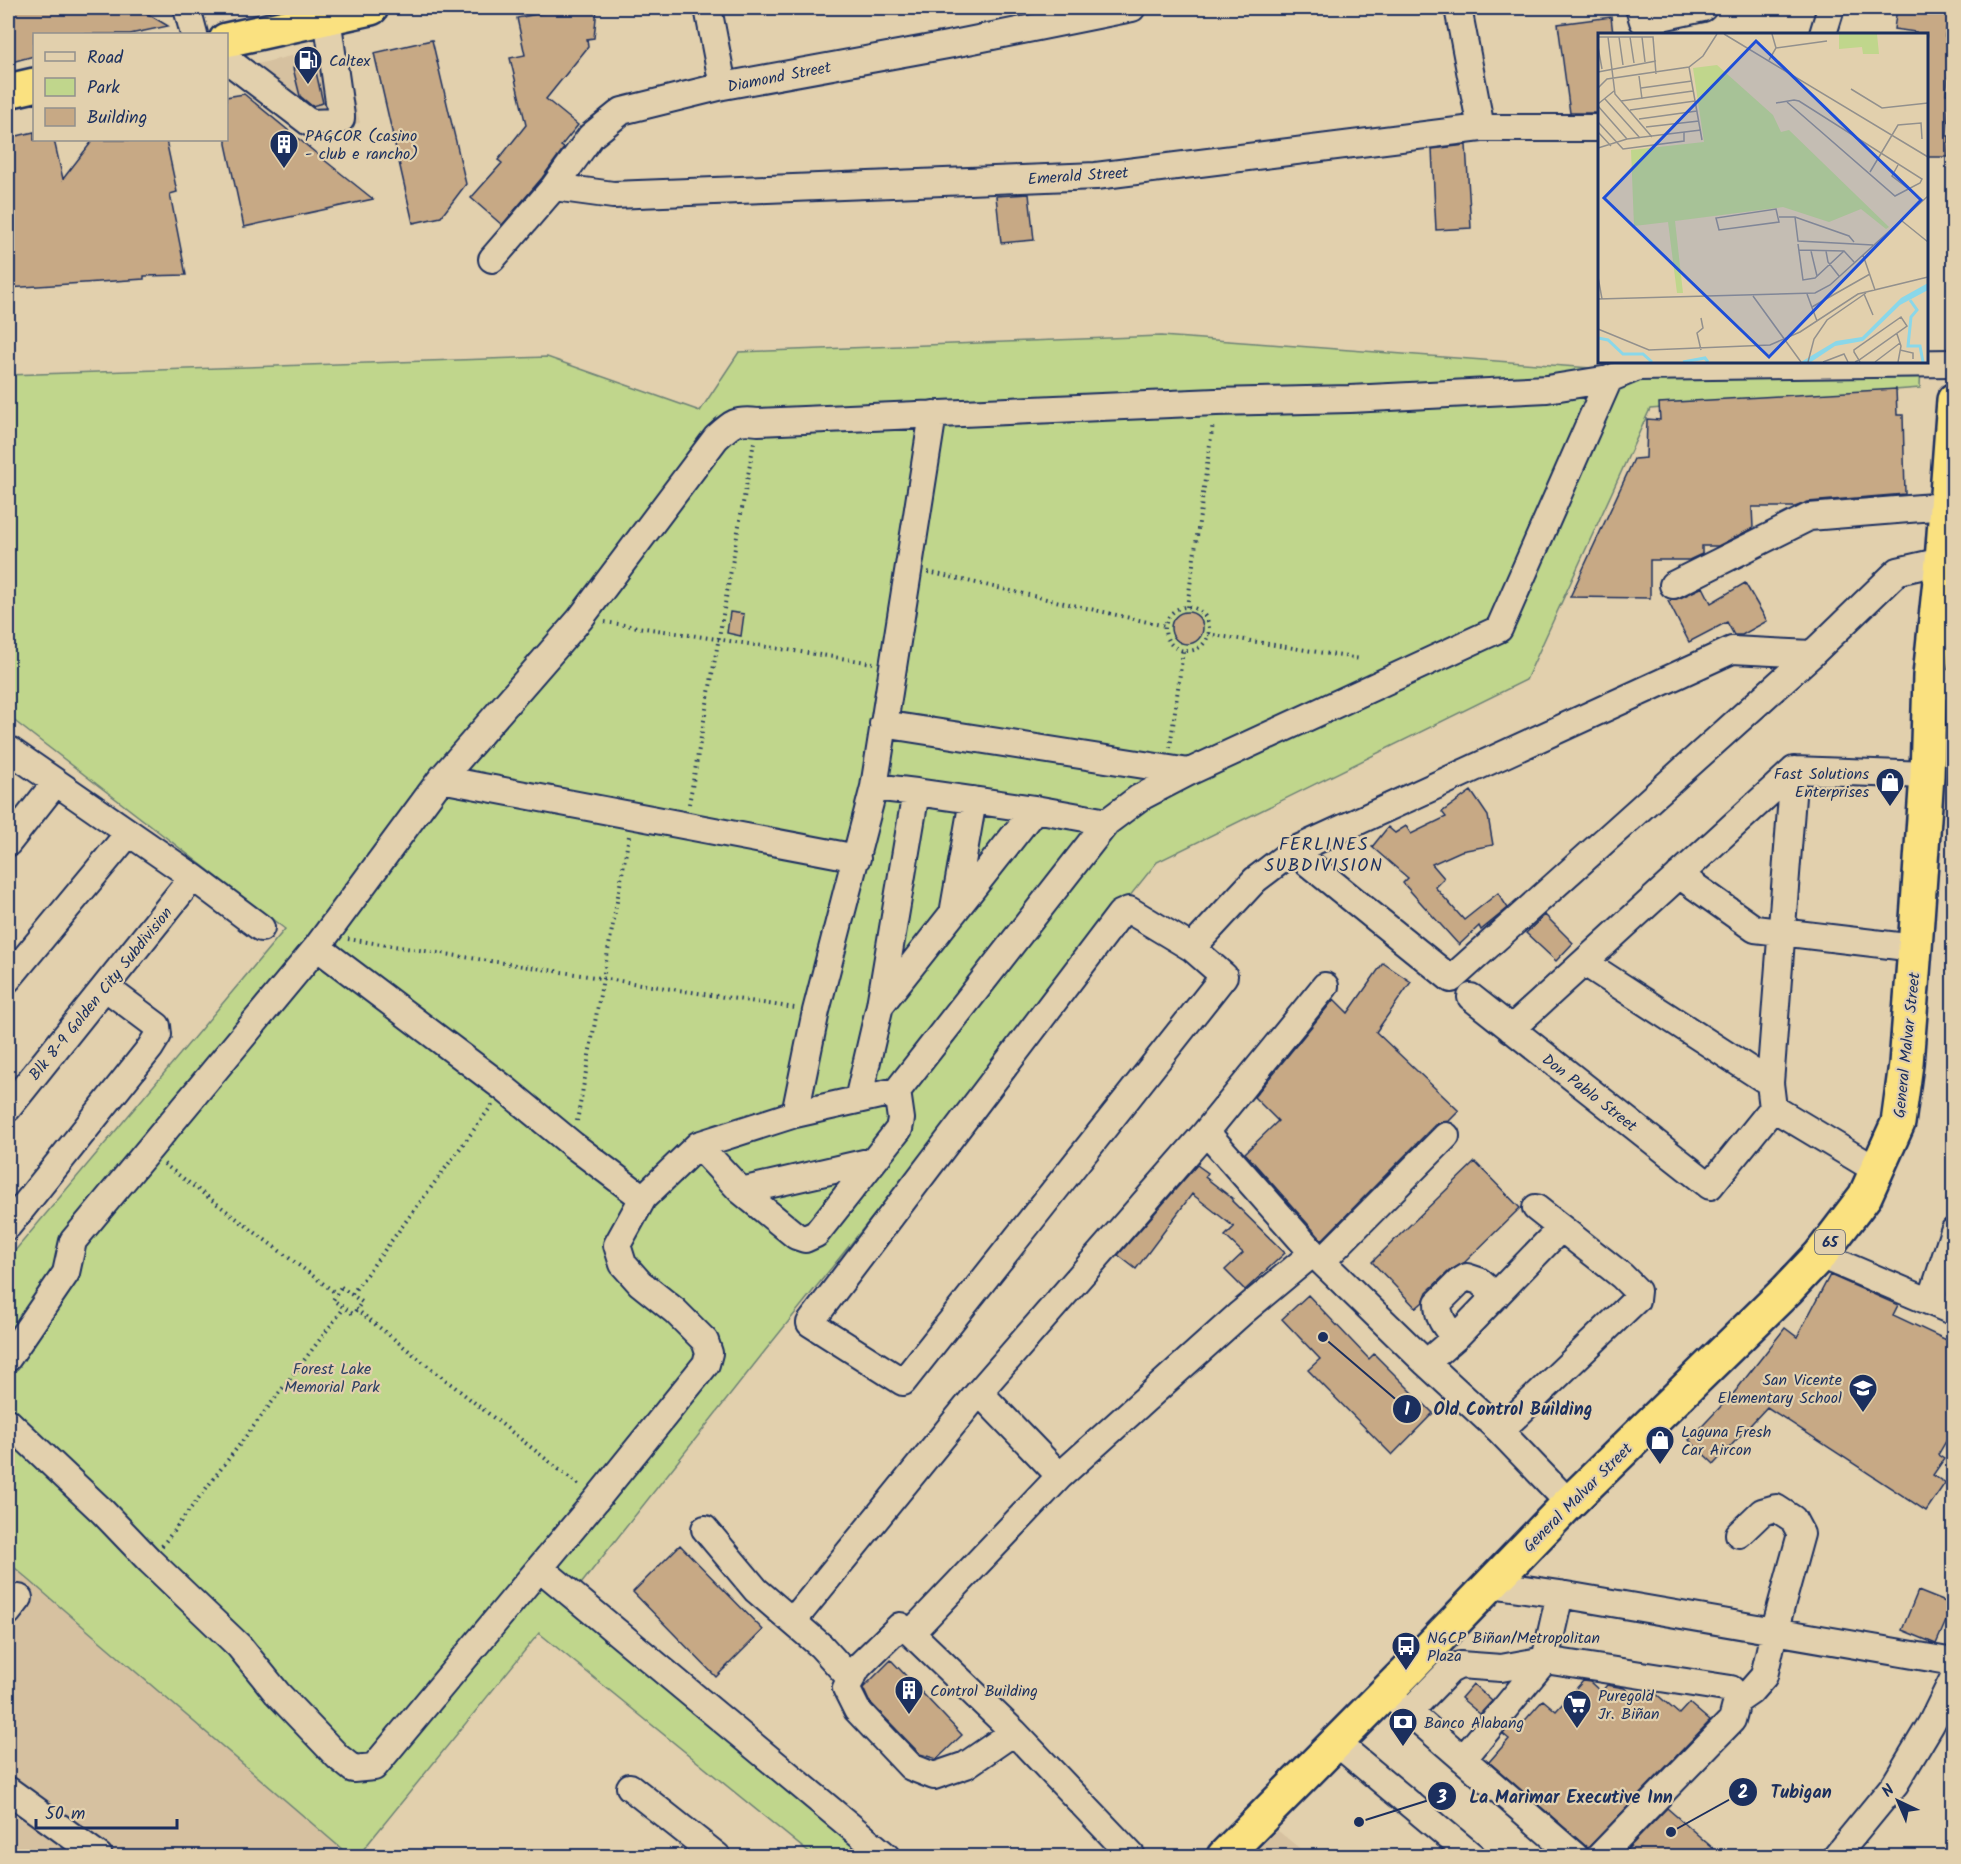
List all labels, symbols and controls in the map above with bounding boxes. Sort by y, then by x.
legend [33,33,228,141]
inset map [1598,33,1928,363]
text: Road [87,44,124,73]
fuel station icon: Caltex [292,44,324,86]
place label: Caltex [329,49,371,74]
street label: Diamond Street [725,55,834,100]
text: Park [87,74,120,103]
text: Building [87,104,147,133]
place label: PAGCOR (casino - club e rancho) [305,124,418,167]
building icon: PAGCOR (casino - club e rancho) [268,128,300,170]
street label: Emerald Street [1027,160,1130,192]
place label: Fast Solutions Enterprises [1774,762,1869,805]
shop icon: Fast Solutions Enterprises [1874,766,1906,808]
district label: FERLINES SUBDIVISION [1265,831,1384,881]
street label: Blk 8-9 Golden City Subdivision [23,902,179,1086]
street label: General Malvar Street [1887,970,1928,1119]
street label: Don Pablo Street [1536,1048,1643,1139]
road number: 65 [1815,1230,1845,1254]
park label: Forest Lake Memorial Park [284,1357,380,1400]
place label: San Vicente Elementary School [1718,1368,1842,1411]
school or university icon: San Vicente Elementary School [1847,1372,1879,1414]
callout: Old Control Building [1392,1391,1605,1427]
text: 1 [1404,1396,1410,1425]
text: Old Control Building [1434,1396,1592,1425]
place label: Laguna Fresh Car Aircon [1681,1420,1771,1463]
shop icon: Laguna Fresh Car Aircon [1644,1424,1676,1466]
street label: General Malvar Street [1517,1437,1639,1559]
place label: NGCP Biñan/Metropolitan Plaza [1427,1626,1600,1669]
bus stop icon: NGCP Biñan/Metropolitan Plaza [1390,1630,1422,1672]
building icon: Control Building [893,1674,925,1716]
place label: Control Building [930,1679,1038,1704]
place label: Puregold Jr. Biñan [1598,1684,1660,1727]
supermarket icon: Puregold Jr. Biñan [1561,1688,1593,1730]
bank icon: Banco Alabang [1387,1706,1419,1748]
place label: Banco Alabang [1424,1711,1524,1736]
north arrow [1868,1771,1928,1831]
callout: Tubigan [1728,1774,1844,1810]
callout: La Marimar Executive Inn [1427,1778,1685,1814]
text: 2 [1738,1779,1748,1808]
text: Tubigan [1770,1779,1832,1808]
text: N [1876,1779,1901,1804]
text: 3 [1436,1784,1447,1813]
text: La Marimar Executive Inn [1469,1784,1673,1813]
scale bar [36,1792,177,1830]
text: 50 m [45,1800,85,1829]

